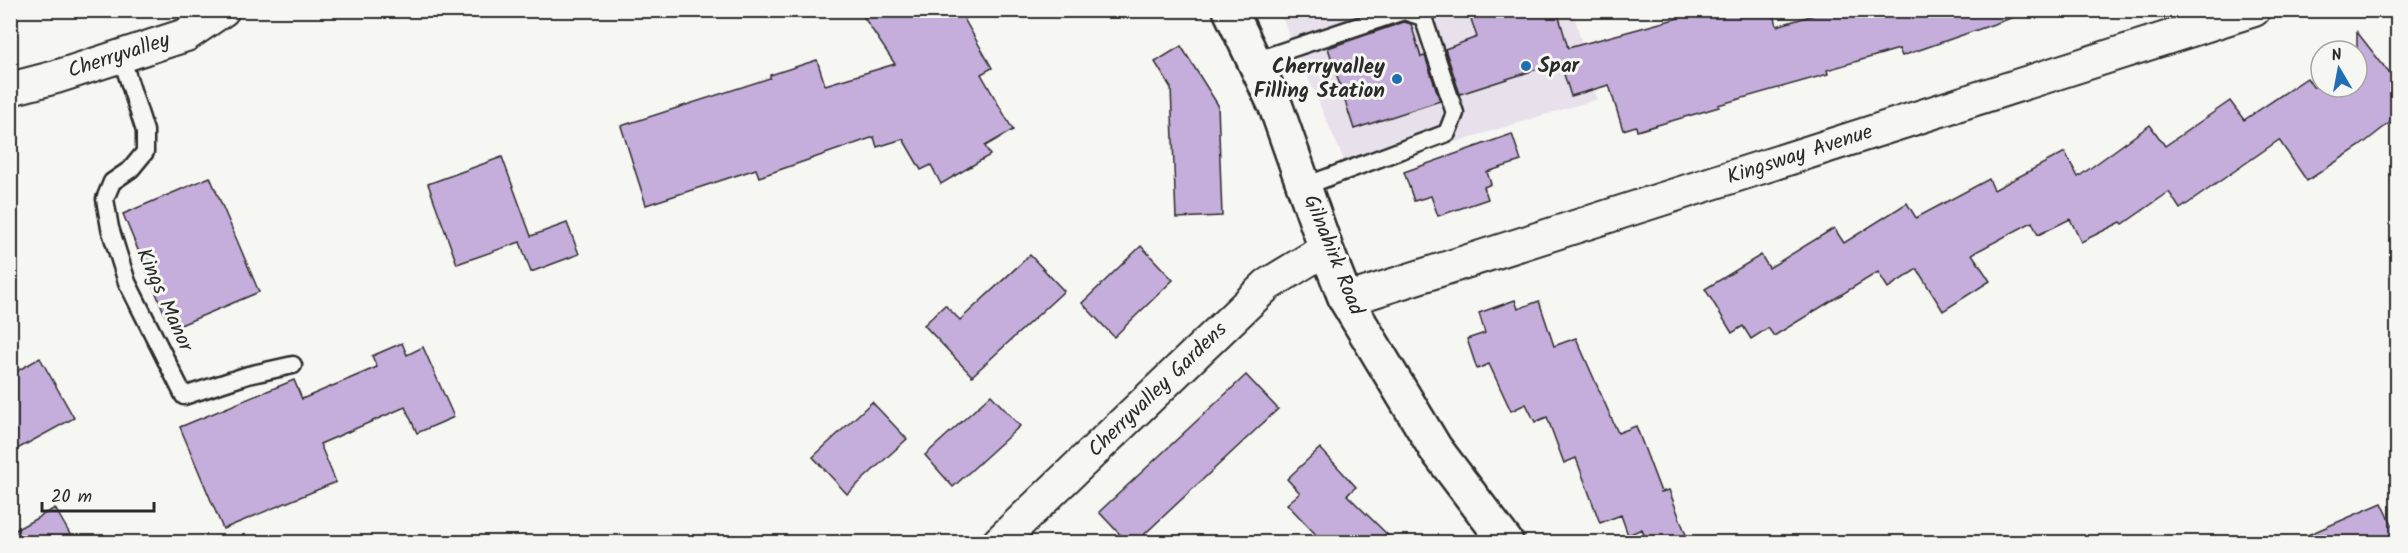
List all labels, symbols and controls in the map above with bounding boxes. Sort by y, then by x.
street label: Cherryvalley [64,24,174,88]
north arrow [2309,39,2369,99]
text: N [2330,43,2344,69]
place label: Spar [1538,50,1581,83]
place label: Cherryvalley Filling Station [1254,51,1385,108]
marker: Spar [1519,59,1533,73]
marker: Cherryvalley Filling Station [1390,72,1404,86]
street label: Kingsway Avenue [1723,116,1878,194]
street label: Gilnahirk Road [1294,190,1372,321]
street label: Kings Manor [127,243,202,358]
street label: Cherryvalley Gardens [1081,314,1235,466]
scale bar [42,475,154,513]
text: 20 m [51,483,92,512]

